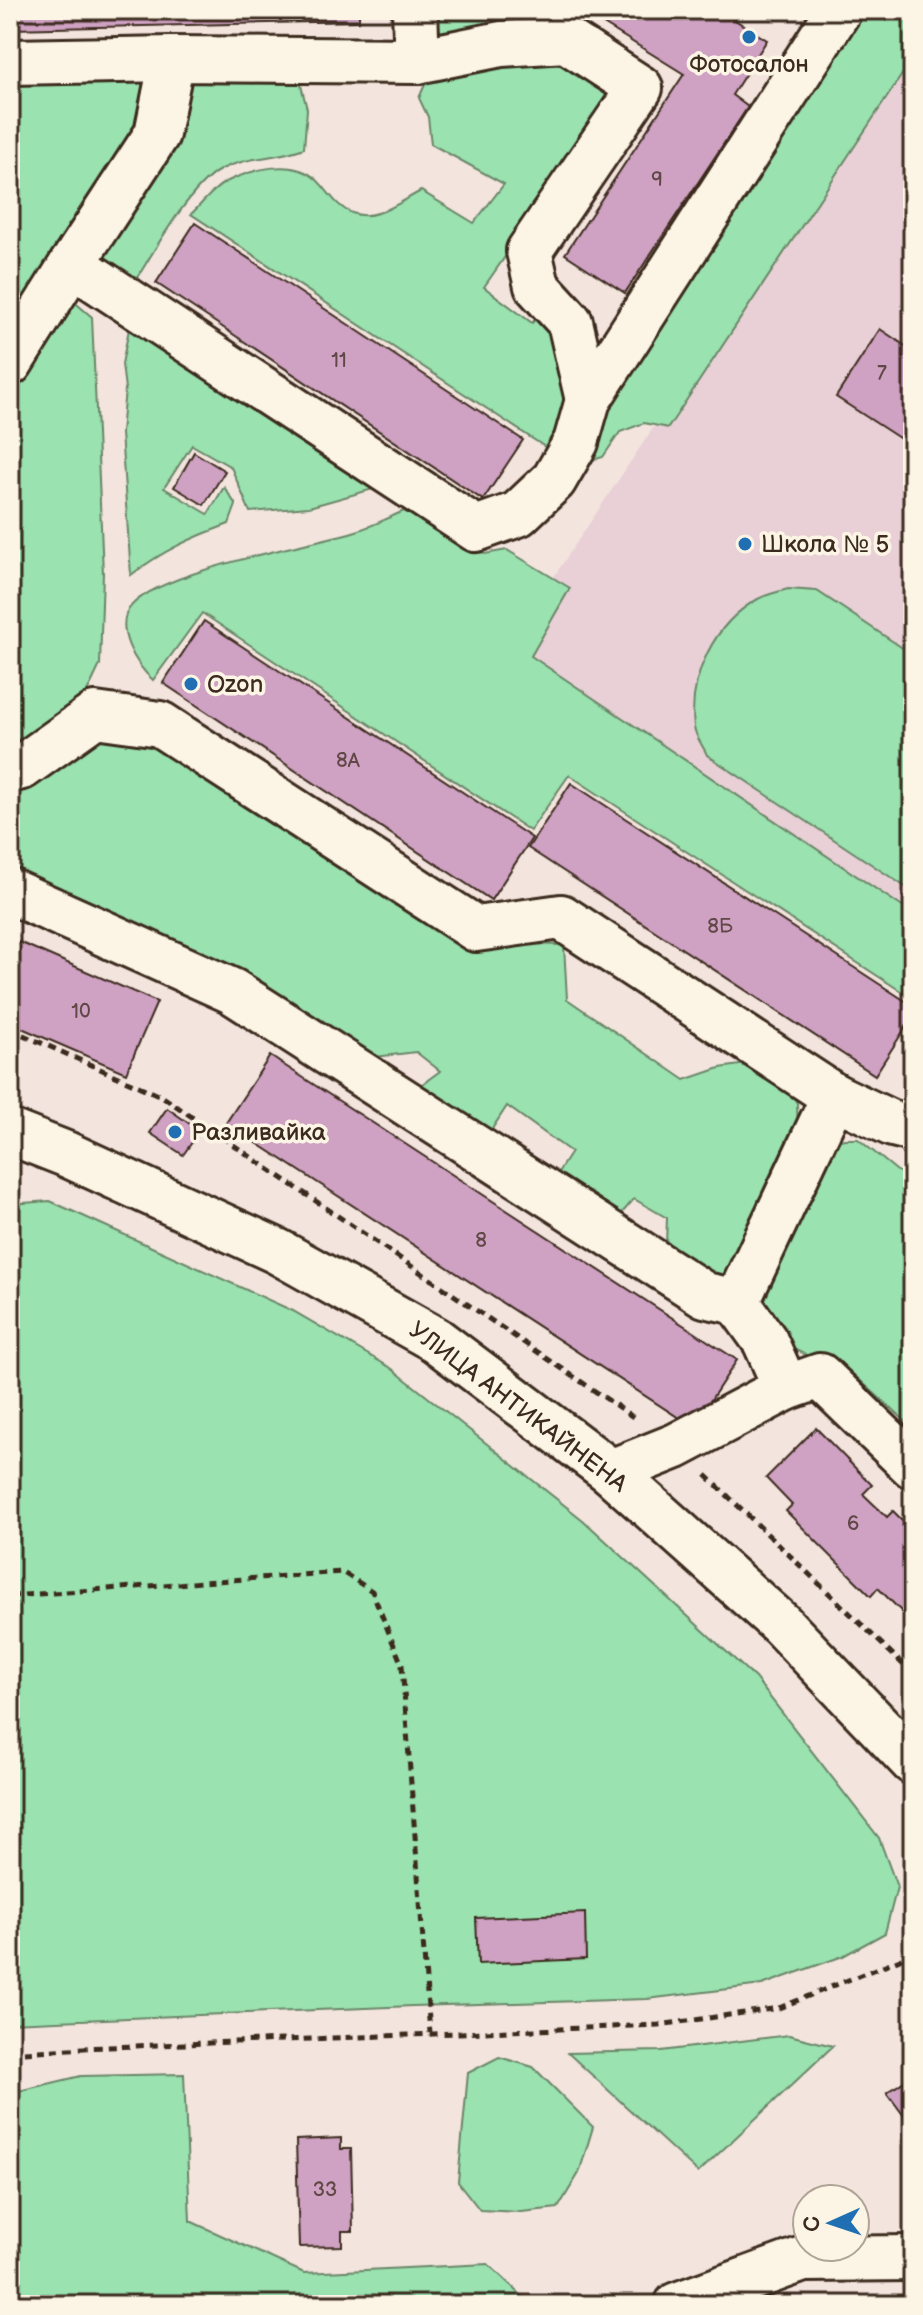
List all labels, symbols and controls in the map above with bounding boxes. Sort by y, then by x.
marker: Фотосалон [740,28,758,46]
place label: Фотосалон [689,50,809,79]
house number: 9 [651,168,663,192]
house number: 11 [331,349,347,373]
house number: 7 [877,362,887,386]
place label: Школа № 5 [761,530,889,559]
marker: Школа № 5 [736,535,754,553]
place label: Ozon [207,670,263,699]
marker: Ozon [182,675,200,693]
house number: 8А [336,749,361,773]
house number: 8Б [707,915,733,939]
house number: 10 [71,1000,91,1024]
place label: Разливайка [191,1118,326,1147]
marker: Разливайка [166,1123,184,1141]
house number: 8 [475,1229,487,1253]
street label: УЛИЦА АНТИКАЙНЕНА [403,1315,633,1499]
house number: 6 [847,1512,859,1536]
house number: 33 [313,2178,337,2202]
north arrow [791,2183,871,2263]
text: С [799,2216,826,2232]

